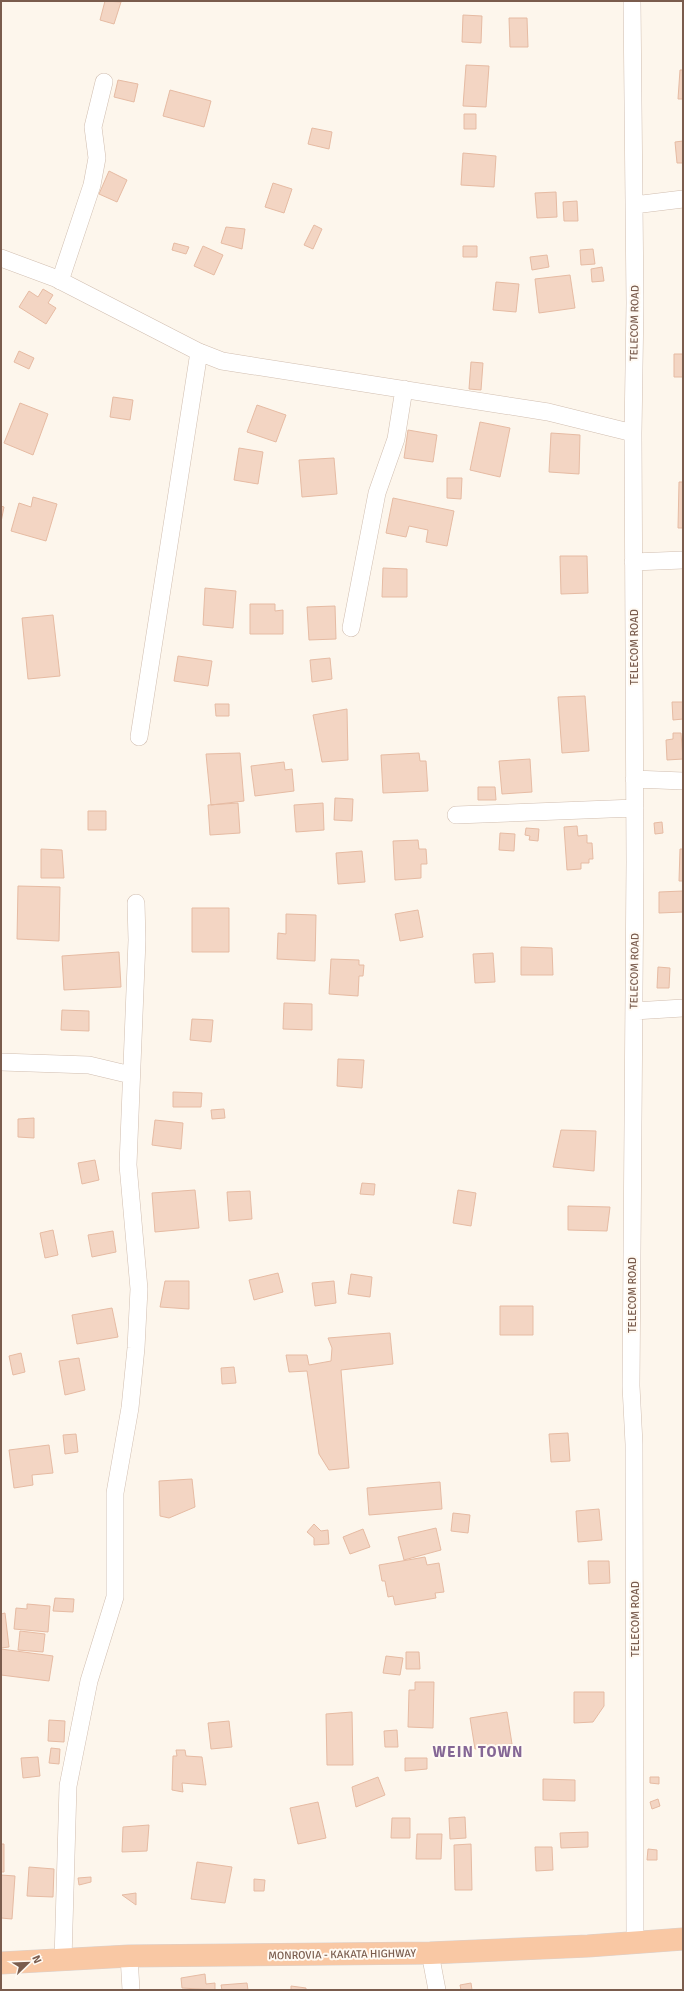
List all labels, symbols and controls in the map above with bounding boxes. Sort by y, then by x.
street label: TELECOM ROAD [627,285,642,361]
street label: TELECOM ROAD [628,609,641,685]
street label: TELECOM ROAD [627,933,642,1009]
street label: TELECOM ROAD [626,1257,639,1333]
street label: TELECOM ROAD [629,1581,642,1657]
district label: WEIN TOWN [433,1743,523,1761]
north arrow [8,1943,48,1983]
street label: MONROVIA - KAKATA HIGHWAY [268,1947,416,1962]
text: N [29,1953,44,1965]

